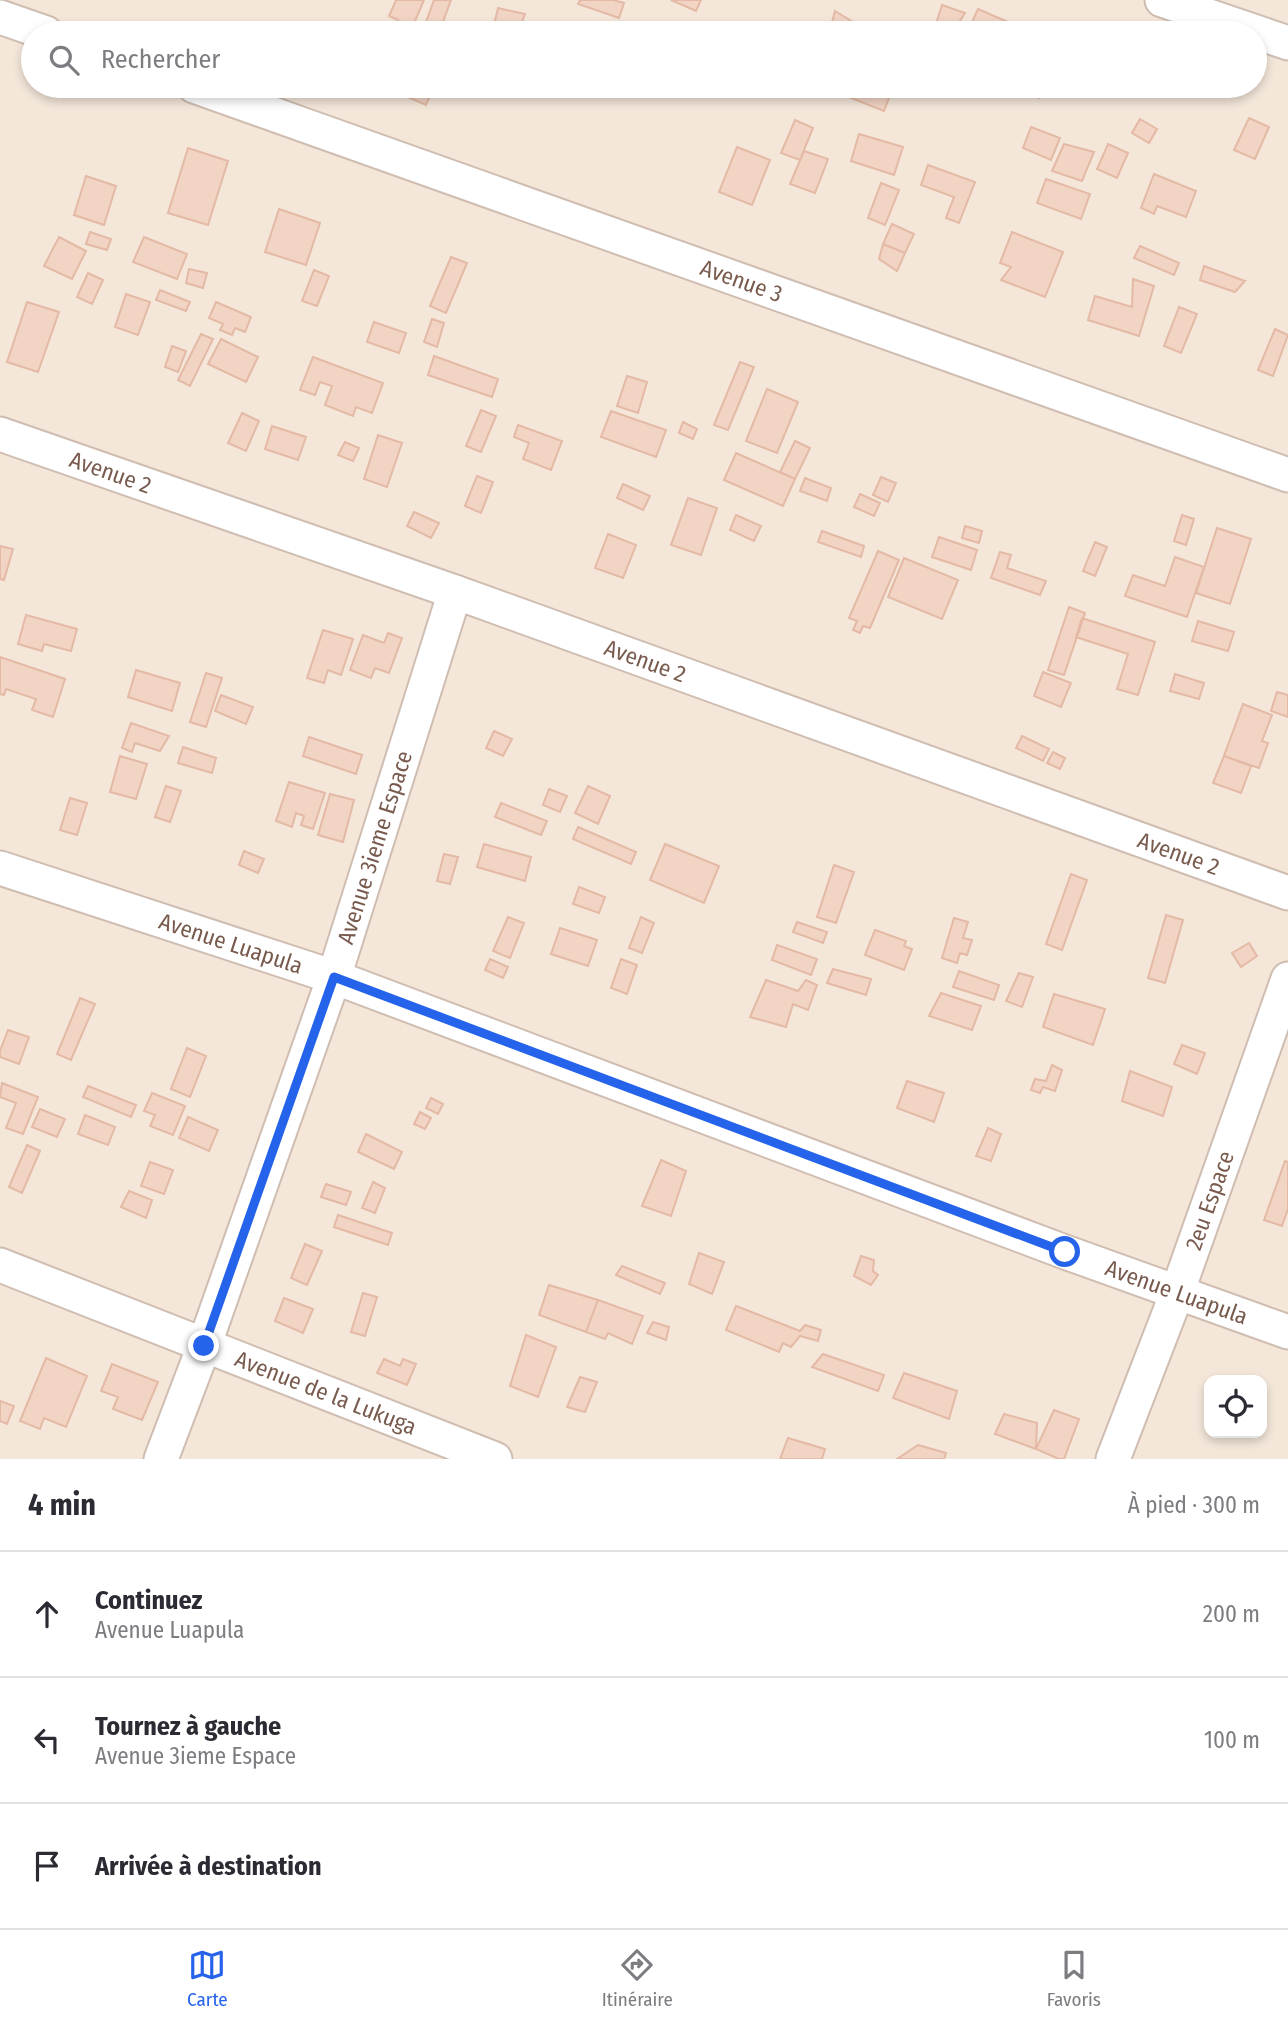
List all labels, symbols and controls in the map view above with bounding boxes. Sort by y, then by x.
search box [21,21,1267,98]
icon: search [45,41,83,79]
text: Rechercher [101,44,220,75]
street label: Avenue 3 [697,253,786,308]
street label: Avenue 2 [66,445,155,500]
street label: Avenue 2 [601,633,690,688]
street label: Avenue 3ieme Espace [331,747,418,948]
street label: Avenue 2 [1134,826,1223,881]
street label: Avenue Luapula [156,907,306,980]
street label: 2eu Espace [1179,1147,1240,1254]
route start [1049,1236,1080,1267]
street label: Avenue Luapula [1102,1254,1252,1330]
route end [188,1330,219,1361]
street label: Avenue de la Lukuga [231,1345,421,1441]
map controls [1204,1375,1267,1438]
button: locate [1204,1375,1267,1438]
text: 4 min [28,1487,96,1523]
text: À pied · 300 m [1128,1491,1260,1519]
text: Continuez [95,1585,202,1616]
icon: ahead [28,1595,66,1633]
text: 200 m [1203,1600,1260,1628]
text: Avenue Luapula [95,1616,244,1644]
text: Tournez à gauche [95,1711,281,1742]
icon: left [28,1721,66,1759]
text: 100 m [1204,1726,1260,1754]
text: Avenue 3ieme Espace [95,1742,296,1770]
icon: arrive [28,1847,66,1885]
text: Arrivée à destination [95,1851,322,1882]
tab: Carte [187,1946,228,2011]
tab: Itinéraire [602,1946,673,2011]
tab: Favoris [1047,1946,1101,2011]

